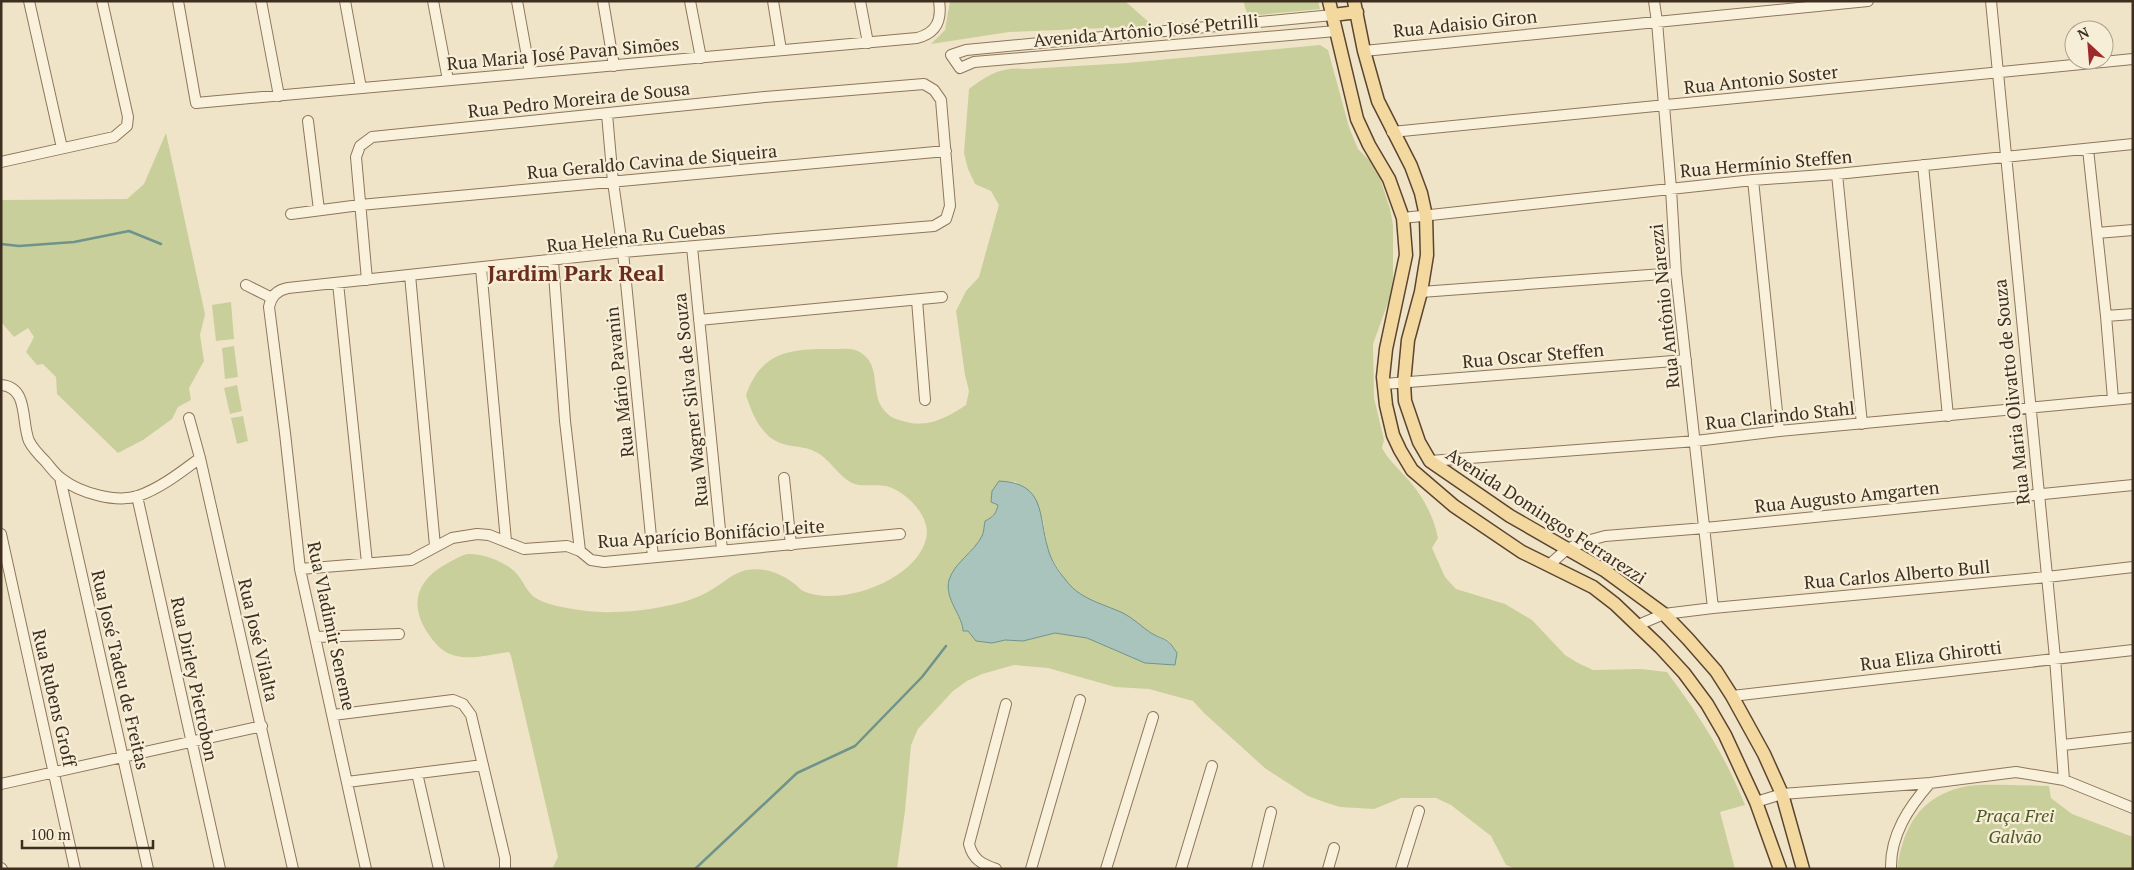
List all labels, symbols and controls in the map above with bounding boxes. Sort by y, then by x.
street label: Rua Adaisio Giron [1392,3,1538,42]
street label: Avenida Artônio José Petrilli [1032,8,1260,52]
north arrow [2064,20,2114,70]
text: N [2074,22,2092,44]
street label: Rua Maria José Pavan Simões [446,31,680,75]
street label: Rua Antonio Soster [1683,59,1839,99]
street label: Rua Pedro Moreira de Sousa [467,75,691,123]
street label: Rua Geraldo Cavina de Siqueira [526,138,778,184]
street label: Rua Hermínio Steffen [1679,143,1853,182]
street label: Rua Helena Ru Cuebas [545,215,727,257]
street label: Rua Antônio Narezzi [1643,223,1685,390]
district label: Jardim Park Real [487,258,665,287]
street label: Rua Maria Olivatto de Souza [1987,278,2035,506]
street label: Rua Wagner Silva de Souza [667,292,713,508]
street label: Rua Mário Pavanin [599,305,639,459]
street label: Rua Oscar Steffen [1461,337,1605,373]
street label: Rua Clarindo Stahl [1704,395,1856,435]
street label: Avenida Domingos Ferrarezzi [1442,441,1651,589]
street label: Rua Augusto Amgarten [1753,474,1941,518]
street label: Rua Aparício Bonifácio Leite [597,513,825,553]
street label: Rua Vladimir Seneme [302,539,362,713]
street label: Rua Carlos Alberto Bull [1803,554,1991,594]
street label: Rua José Tadeu de Freitas [86,568,156,772]
street label: Rua José Vilalta [233,576,285,704]
street label: Rua Dirley Pietrobon [166,595,224,763]
street label: Rua Rubens Groff [27,627,83,771]
street label: Rua Eliza Ghirotti [1859,634,2003,676]
park label: Praça Frei Galvão [1975,803,2054,848]
scale bar [22,818,154,850]
text: 100 m [30,824,71,844]

